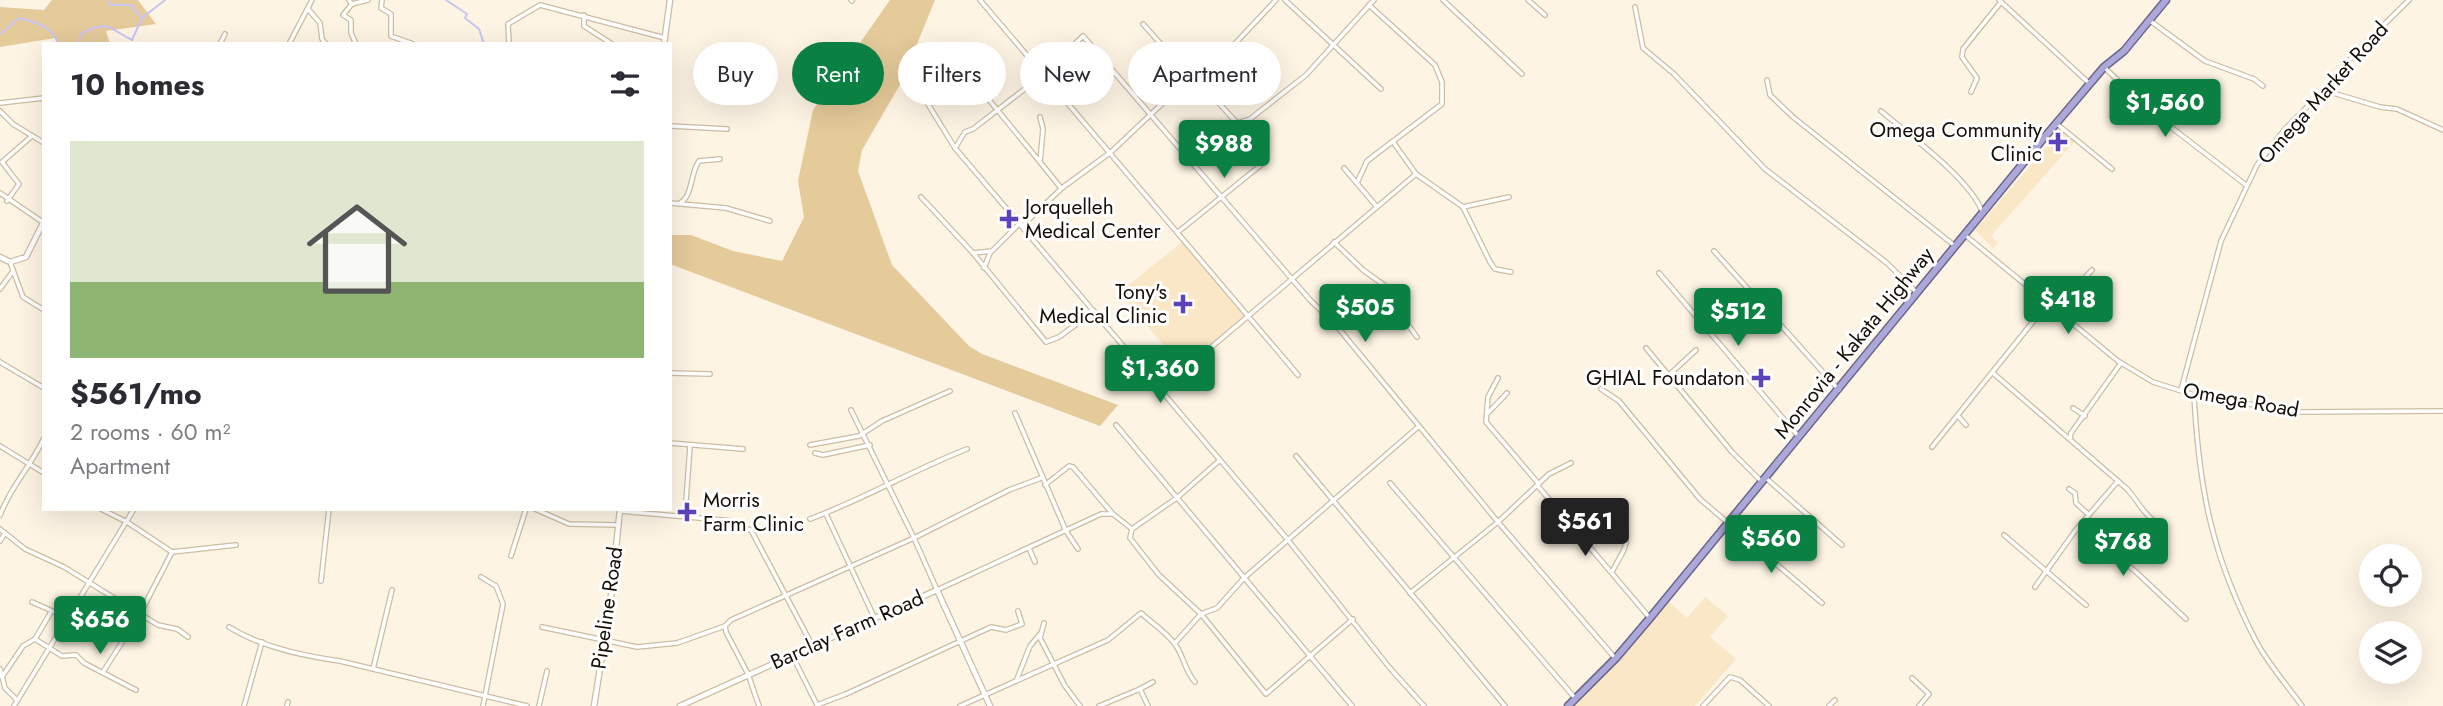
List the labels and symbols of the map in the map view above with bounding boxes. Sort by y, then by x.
street label: Omega Market Road [2251,15,2395,171]
pin: $1,560 [2108,80,2222,139]
place label: Omega Community Clinic [1869,115,2043,169]
pin: $988 [1183,120,1265,180]
marker: Omega Community Clinic [2048,132,2068,152]
place label: Jorquelleh Medical Center [1022,192,1162,246]
marker: Jorquelleh Medical Center [999,209,1019,229]
street label: Monrovia - Kakata Highway [1767,240,1941,445]
pin: $418 [2027,276,2109,336]
place label: Tony's Medical Clinic [1039,277,1167,331]
pin: $505 [1324,284,1406,344]
pin: $512 [1697,288,1779,348]
marker: Tony's Medical Clinic [1173,294,1193,314]
pin: $1,360 [1103,346,1217,405]
place label: GHIAL Foundaton [1586,363,1745,393]
marker: GHIAL Foundaton [1751,368,1771,388]
street label: Omega Road [2181,375,2301,425]
place label: Morris Farm Clinic [703,485,804,539]
pin: $561 [1544,498,1626,558]
marker: Morris Farm Clinic [677,502,697,522]
pin: $560 [1730,516,1812,575]
pin: $768 [2082,518,2164,578]
street label: Pipeline Road [584,545,630,671]
street label: Barclay Farm Road [766,583,928,677]
pin: $656 [59,596,141,656]

